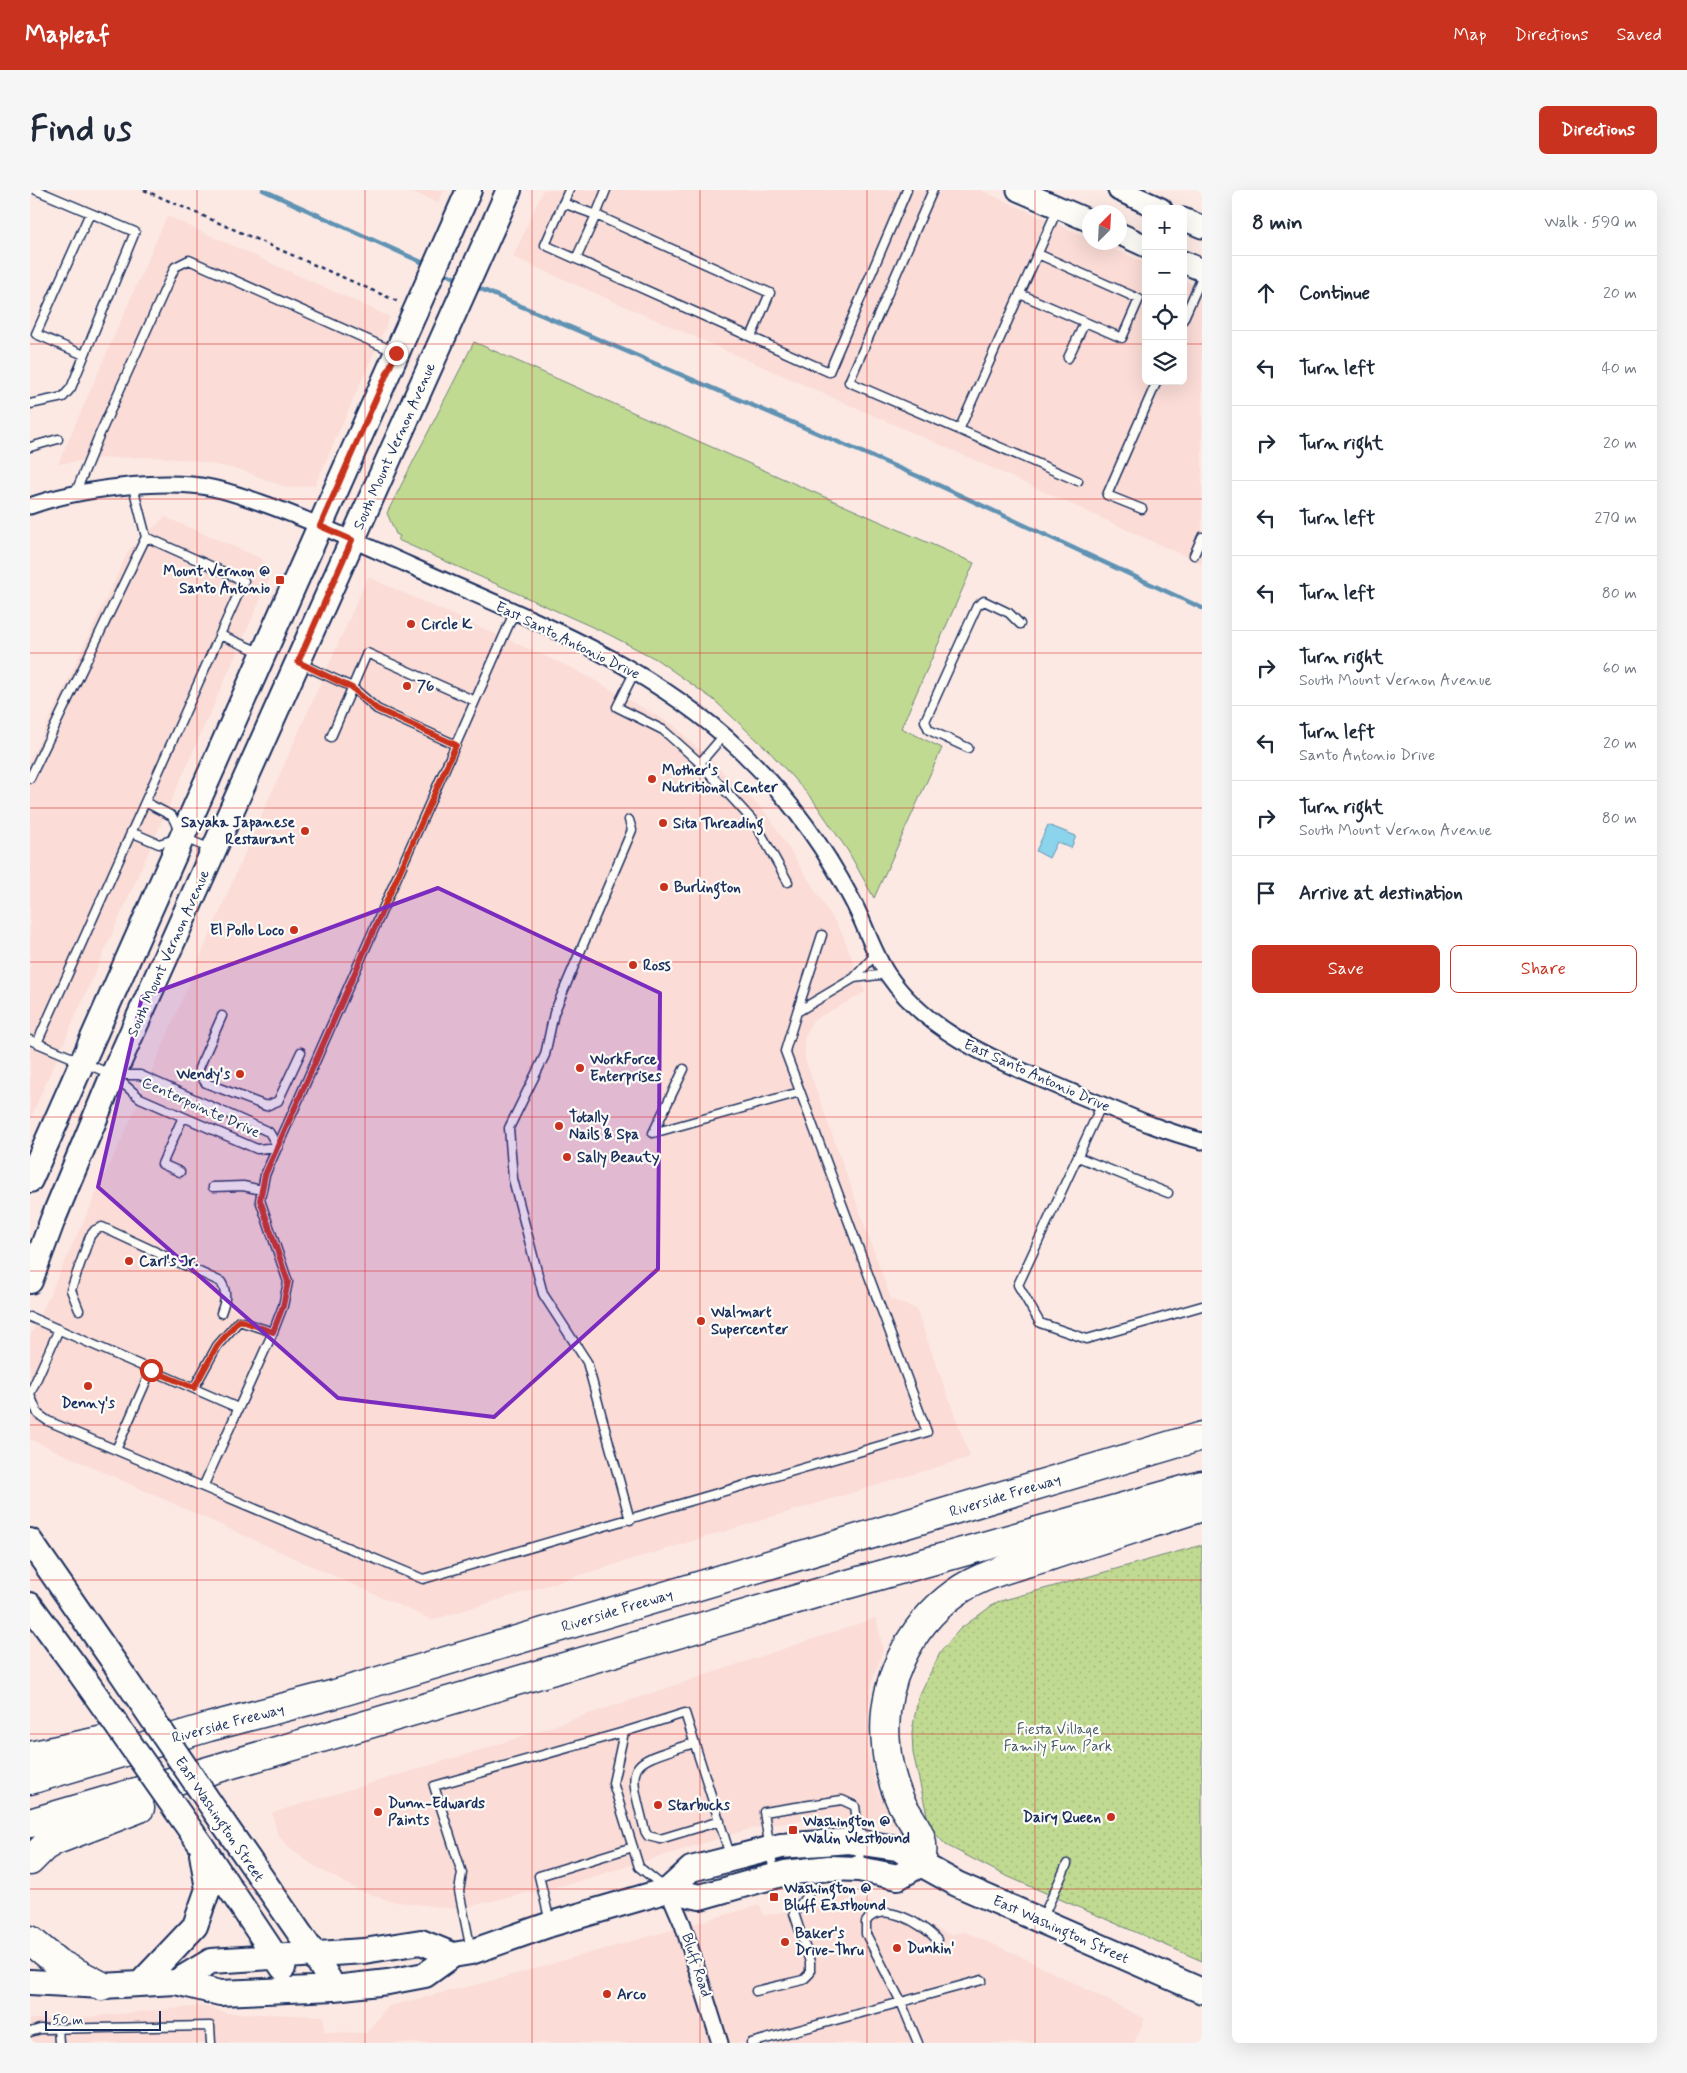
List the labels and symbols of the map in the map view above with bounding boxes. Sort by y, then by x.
north arrow [1082,205,1127,250]
route end [385,342,408,365]
street label: South Mount Vernon Avenue [349,360,441,533]
place label: Mount Vernon @ Santo Antonio [163,562,270,599]
marker: Mount Vernon @ Santo Antonio [274,574,286,586]
street label: East Santo Antonio Drive [492,597,643,685]
place label: Circle K [421,615,473,635]
marker: Circle K [405,618,417,630]
place label: 76 [417,677,434,697]
marker: 76 [401,680,413,692]
place label: Mother's Nutritional Center [662,761,779,798]
marker: Mother's Nutritional Center [646,773,658,785]
place label: Sayaka Japanese Restaurant [181,813,296,850]
place label: Sita Threading [673,814,763,836]
marker: Sita Threading [657,817,669,829]
marker: Sayaka Japanese Restaurant [299,825,311,837]
street label: South Mount Vernon Avenue [123,867,215,1040]
place label: Burlington [674,878,741,900]
marker: Burlington [658,881,670,893]
place label: El Pollo Loco [210,921,284,941]
marker: El Pollo Loco [288,924,300,936]
place label: Ross [643,956,671,976]
marker: Ross [627,959,639,971]
street label: East Santo Antonio Drive [960,1035,1113,1117]
place label: WorkForce Enterprises [589,1050,662,1087]
marker: WorkForce Enterprises [574,1062,586,1074]
place label: Wendy's [175,1065,230,1085]
marker: Wendy's [234,1068,246,1080]
street label: Centerpointe Drive [138,1073,263,1143]
place label: Totally Nails & Spa [569,1108,639,1145]
marker: Totally Nails & Spa [553,1120,565,1132]
place label: Sally Beauty [577,1148,660,1168]
marker: Sally Beauty [561,1151,573,1163]
place label: Carl's Jr. [139,1252,198,1272]
marker: Carl's Jr. [123,1255,135,1267]
place label: Walmart Supercenter [710,1303,789,1340]
marker: Walmart Supercenter [695,1315,707,1327]
route start [140,1359,163,1382]
marker: Denny's [82,1380,94,1392]
place label: Denny's [61,1394,115,1414]
street label: Riverside Freeway [947,1470,1063,1522]
street label: Riverside Freeway [559,1585,675,1637]
street label: Riverside Freeway [170,1699,287,1749]
park label: Fiesta Village Family Fun Park [1004,1720,1112,1757]
street label: East Washington Street [169,1753,269,1887]
place label: Dunn-Edwards Paints [388,1794,485,1831]
place label: Starbucks [668,1796,730,1816]
marker: Starbucks [652,1799,664,1811]
marker: Dunn-Edwards Paints [372,1806,384,1818]
place label: Dairy Queen [1023,1808,1101,1828]
marker: Dairy Queen [1105,1811,1117,1823]
place label: Washington @ Walin Westbound [802,1812,910,1849]
marker: Washington @ Walin Westbound [787,1824,799,1836]
place label: Washington @ Bluff Eastbound [783,1879,886,1916]
marker: Washington @ Bluff Eastbound [768,1891,780,1903]
street label: East Washington Street [989,1891,1132,1970]
place label: Baker's Drive-Thru [795,1924,864,1961]
street label: Bluff Road [676,1931,716,2000]
marker: Baker's Drive-Thru [779,1936,791,1948]
place label: Dunkin' [907,1939,955,1959]
marker: Dunkin' [891,1942,903,1954]
place label: Arco [617,1985,646,2005]
marker: Arco [601,1988,613,2000]
scale bar [45,2008,161,2031]

